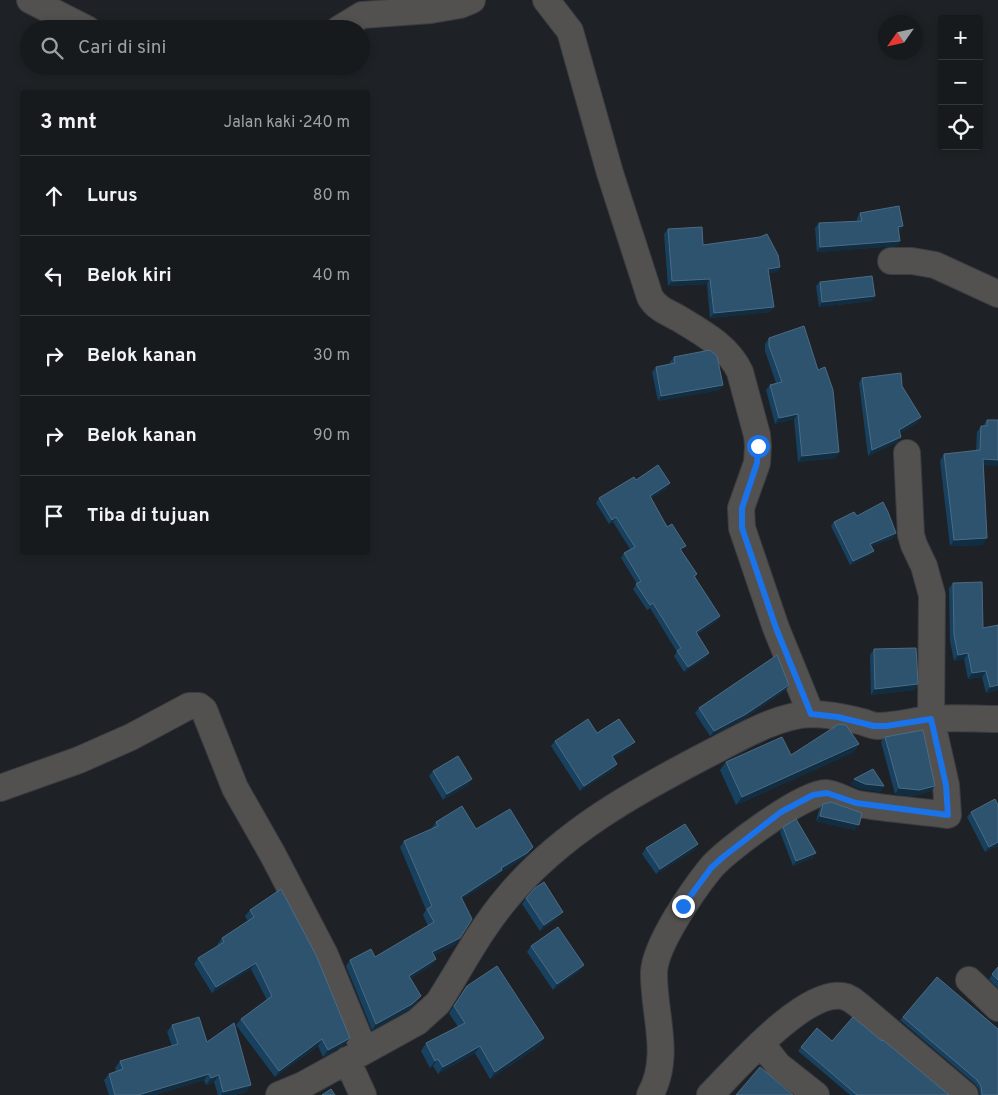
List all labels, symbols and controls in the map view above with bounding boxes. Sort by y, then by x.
north arrow [878,15,923,60]
map controls [938,15,983,150]
button: + [938,15,983,60]
search box [20,20,370,75]
icon: search [38,34,66,62]
text: Cari di sini [78,36,166,60]
button: − [938,60,983,105]
button: locate [938,105,983,150]
text: 3 mnt [40,109,97,136]
text: Jalan kaki · 240 m [224,113,350,133]
icon: ahead [40,182,68,210]
text: Lurus [87,184,138,208]
text: 80 m [313,186,350,206]
icon: left [40,262,68,290]
text: Belok kiri [87,264,172,288]
text: 40 m [312,266,350,286]
icon: right [40,342,68,370]
text: Belok kanan [87,344,197,368]
text: 30 m [313,346,350,366]
icon: right [40,422,68,450]
text: Belok kanan [87,424,197,448]
text: 90 m [313,426,350,446]
route start [747,435,770,458]
icon: arrive [40,502,68,530]
text: Tiba di tujuan [87,504,210,528]
route end [672,895,695,918]

